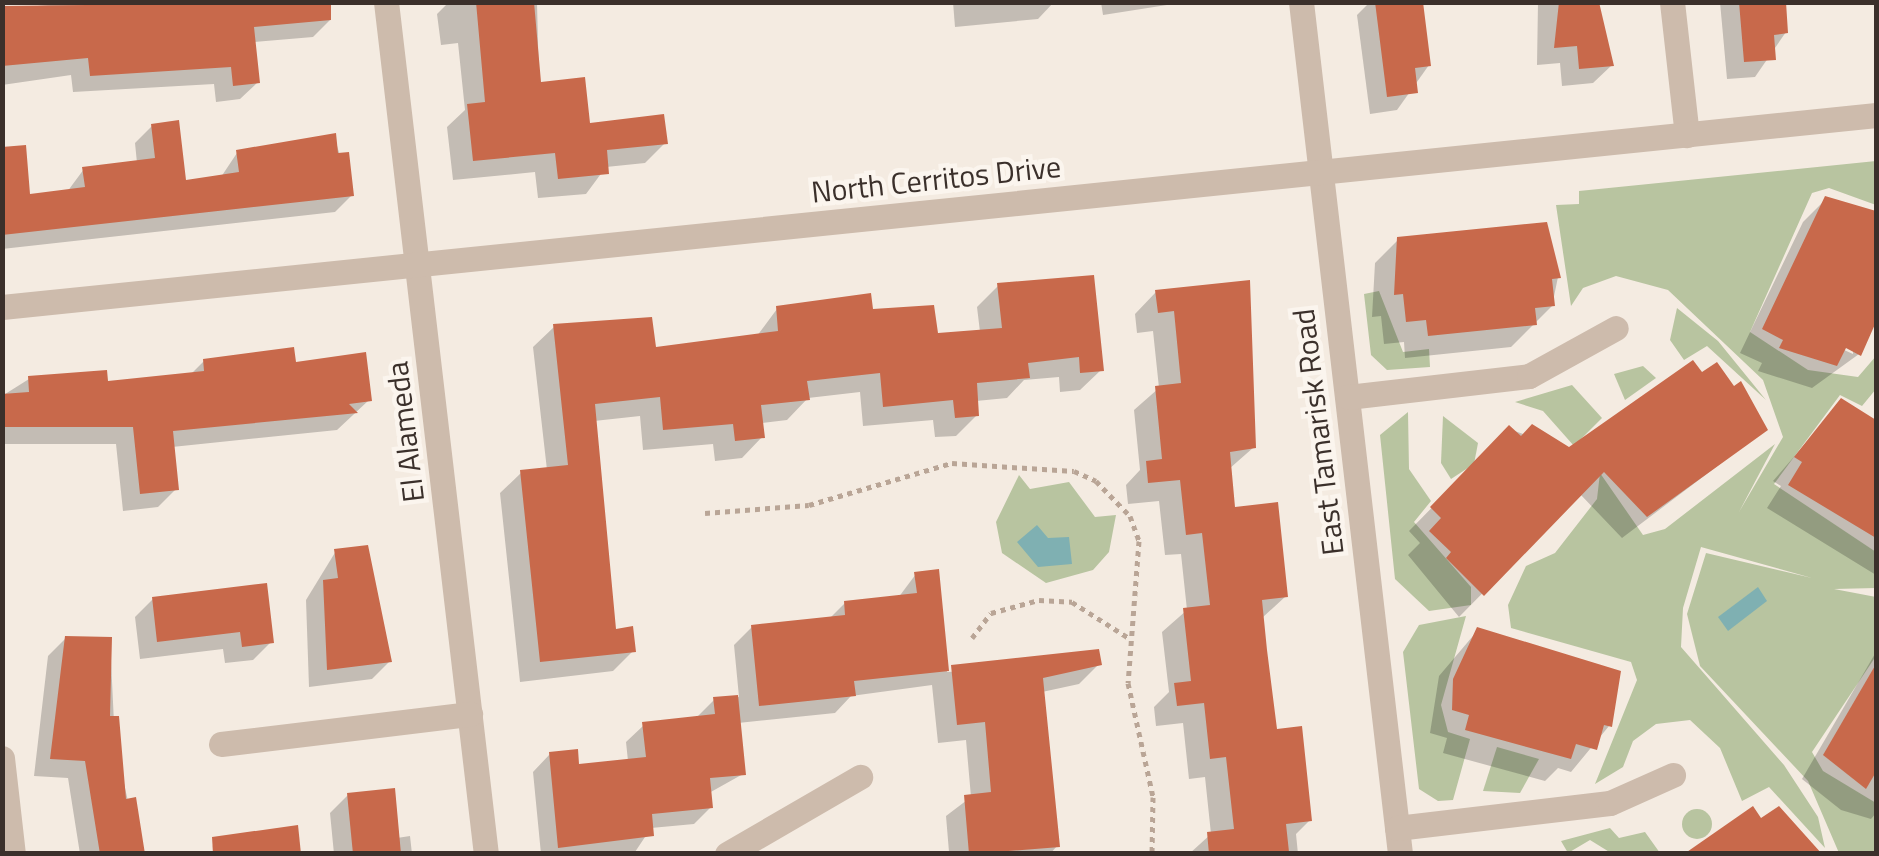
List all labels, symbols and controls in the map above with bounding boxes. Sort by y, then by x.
street label: North Cerritos Drive [809,148,1063,210]
street label: East Tamarisk Road [1285,307,1351,557]
street label: El Alameda [379,360,431,504]

